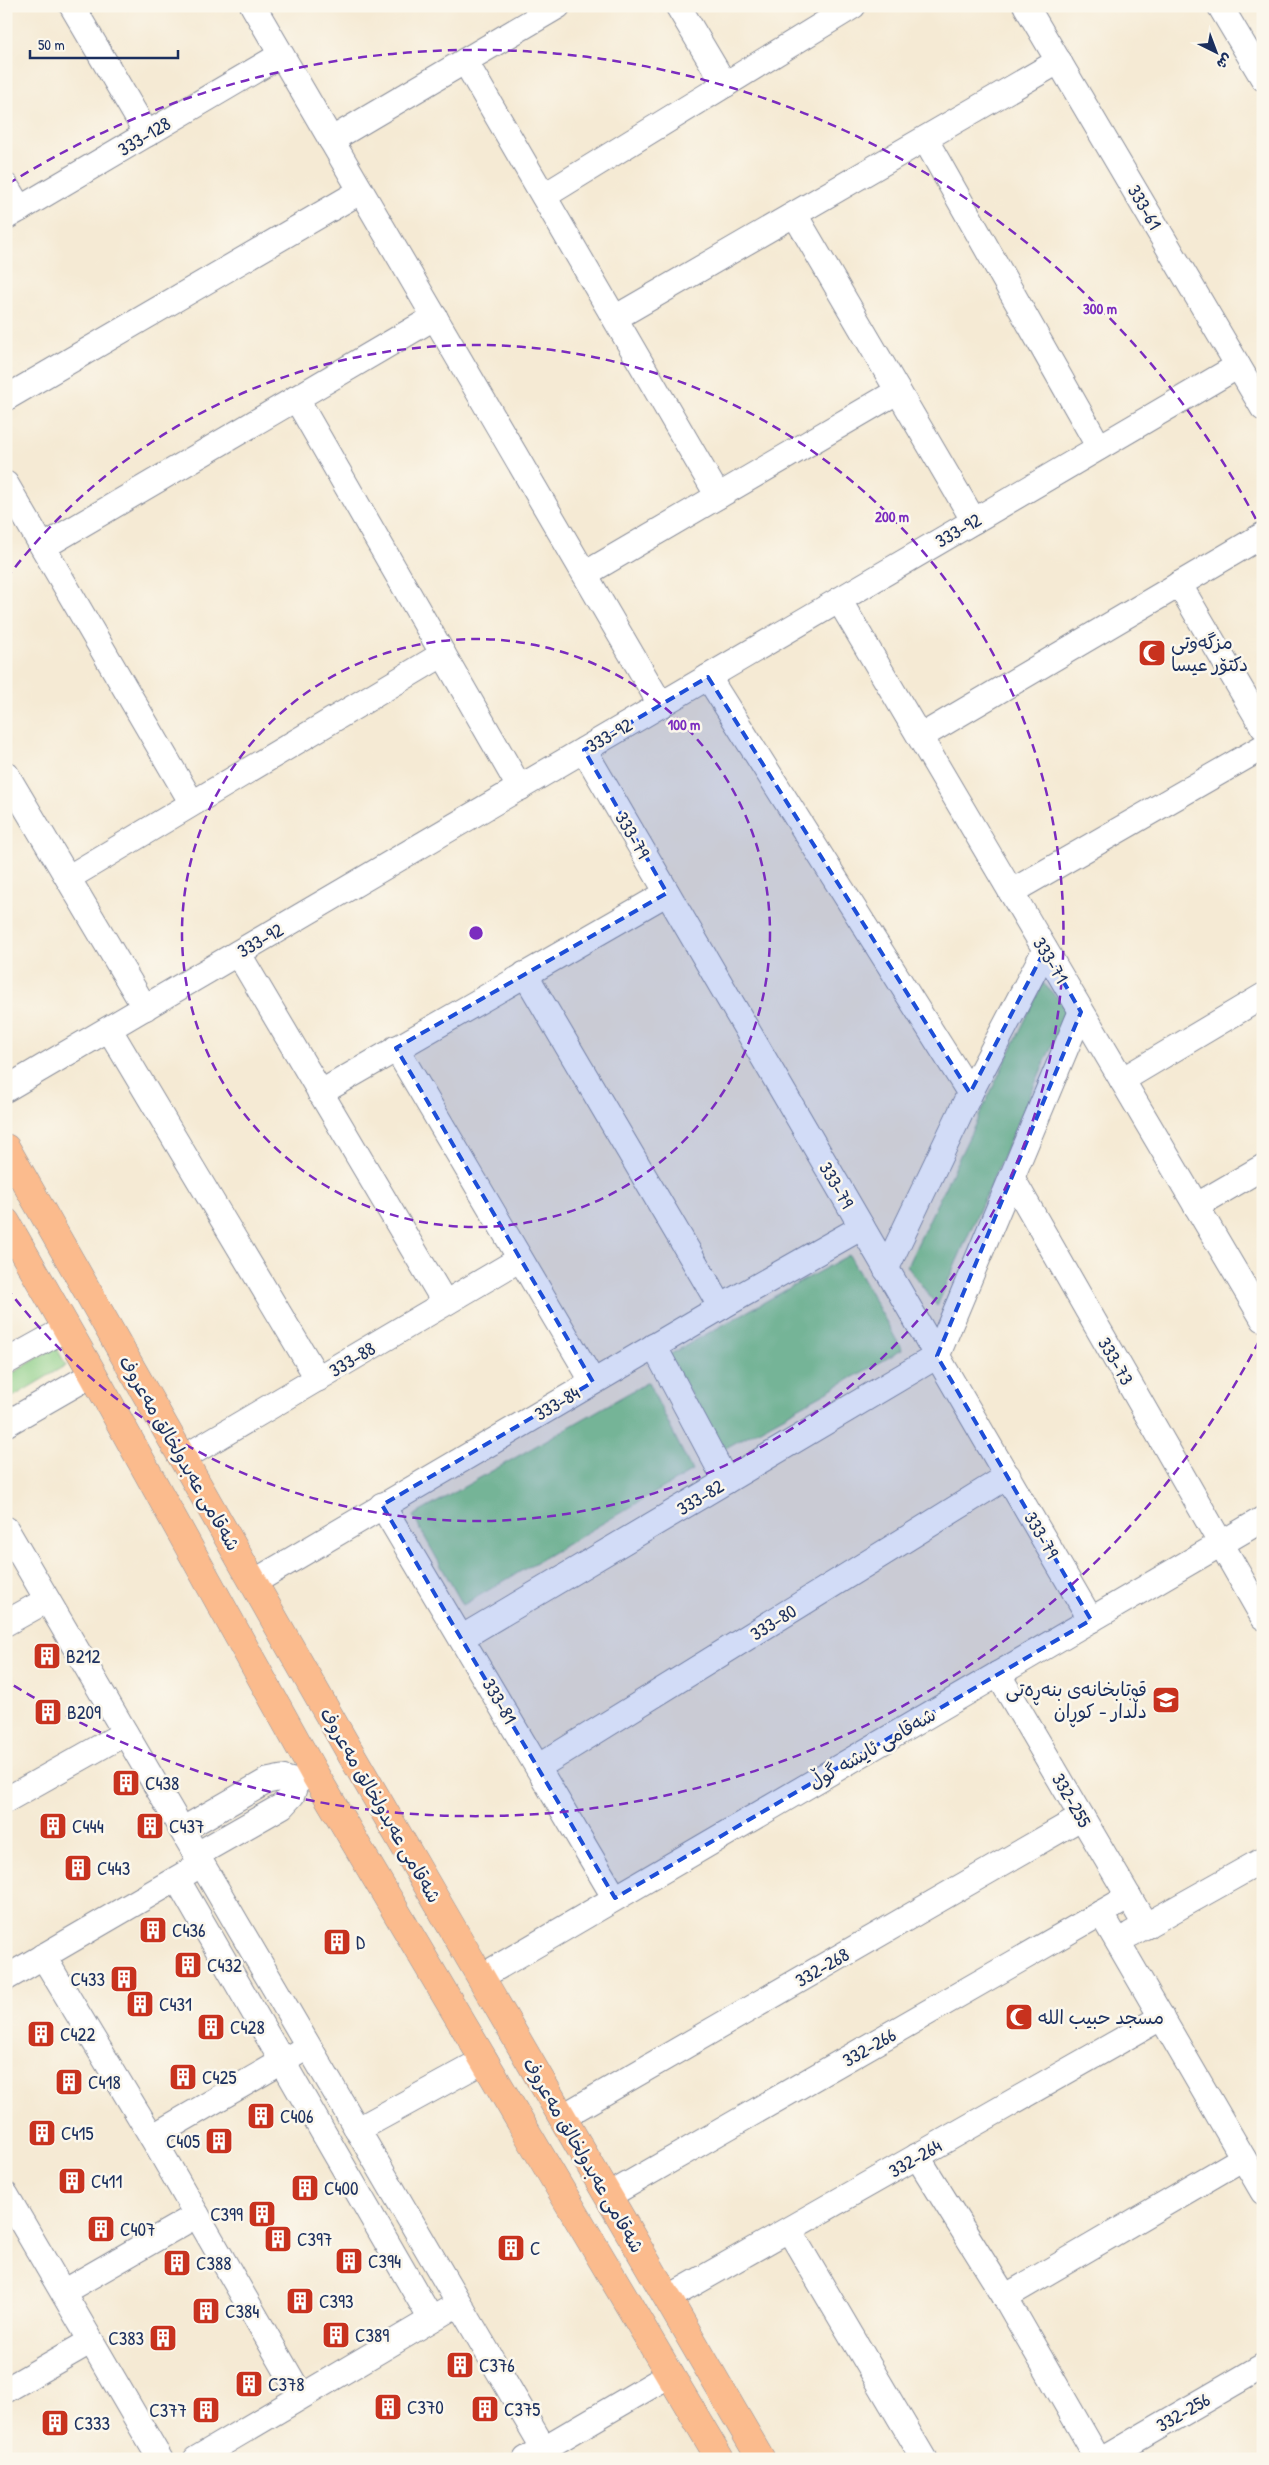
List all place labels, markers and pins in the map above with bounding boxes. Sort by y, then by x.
place label: مزگەوتی دکتۆر عیسا [1171,629,1248,677]
mosque icon: مزگەوتی دکتۆر عیسا [1137,638,1167,668]
centre of rings [467,924,485,942]
building icon: B212 [32,1641,62,1671]
place label: B212 [66,1643,100,1669]
place label: قوتابخانەی بنەڕەتی دڵدار - کوڕان [1006,1676,1147,1728]
school or university icon: قوتابخانەی بنەڕەتی دڵدار - کوڕان [1151,1685,1181,1715]
building icon: B209 [33,1697,63,1727]
place label: B209 [67,1699,101,1725]
building icon: C438 [111,1768,141,1798]
place label: C438 [145,1770,179,1796]
building icon: C444 [38,1811,68,1841]
building icon: C437 [135,1811,165,1841]
place label: C444 [72,1813,104,1839]
place label: C437 [169,1813,204,1839]
building icon: C443 [63,1853,93,1883]
place label: C443 [97,1855,130,1881]
building icon: C436 [138,1915,168,1945]
place label: C436 [172,1917,206,1943]
building icon: D [322,1927,352,1957]
place label: D [356,1929,365,1955]
building icon: C432 [173,1950,203,1980]
place label: C432 [207,1952,242,1978]
building icon: C433 [109,1964,139,1994]
place label: C433 [70,1966,105,1992]
building icon: C431 [125,1989,155,2019]
place label: C431 [159,1991,192,2017]
mosque icon: مسجد حبيب الله [1004,2002,1034,2032]
place label: مسجد حبيب الله [1038,2004,1164,2030]
building icon: C428 [196,2012,226,2042]
place label: C428 [230,2014,265,2040]
building icon: C422 [26,2019,56,2049]
place label: C422 [60,2021,95,2047]
building icon: C425 [168,2062,198,2092]
place label: C425 [202,2064,236,2090]
building icon: C418 [54,2067,84,2097]
place label: C418 [88,2069,121,2095]
building icon: C406 [246,2101,276,2131]
place label: C406 [280,2103,314,2129]
building icon: C415 [27,2118,57,2148]
place label: C415 [61,2120,93,2146]
building icon: C405 [204,2126,234,2156]
place label: C405 [166,2128,200,2154]
building icon: C411 [57,2166,87,2196]
place label: C411 [91,2168,122,2194]
building icon: C400 [290,2173,320,2203]
place label: C400 [324,2175,359,2201]
building icon: C399 [247,2199,277,2229]
place label: C399 [210,2201,243,2227]
building icon: C407 [86,2214,116,2244]
place label: C407 [120,2216,155,2242]
building icon: C397 [263,2224,293,2254]
place label: C397 [297,2226,332,2252]
building icon: C [496,2233,526,2263]
place label: C [530,2235,540,2261]
building icon: C394 [334,2246,364,2276]
building icon: C388 [162,2248,192,2278]
place label: C394 [368,2248,401,2274]
place label: C388 [196,2250,231,2276]
building icon: C393 [285,2286,315,2316]
place label: C393 [319,2288,353,2314]
building icon: C384 [191,2296,221,2326]
place label: C384 [225,2298,259,2324]
building icon: C389 [321,2320,351,2350]
place label: C389 [355,2322,389,2348]
building icon: C383 [148,2323,178,2353]
place label: C383 [108,2325,144,2351]
building icon: C376 [445,2350,475,2380]
place label: C376 [479,2352,515,2378]
building icon: C378 [234,2369,264,2399]
place label: C378 [268,2371,305,2397]
building icon: C370 [373,2392,403,2422]
place label: C370 [407,2394,444,2420]
building icon: C375 [470,2394,500,2424]
building icon: C377 [191,2395,221,2425]
place label: C375 [504,2396,540,2422]
place label: C377 [149,2397,187,2423]
building icon: C333 [40,2408,70,2438]
place label: C333 [74,2410,110,2436]

